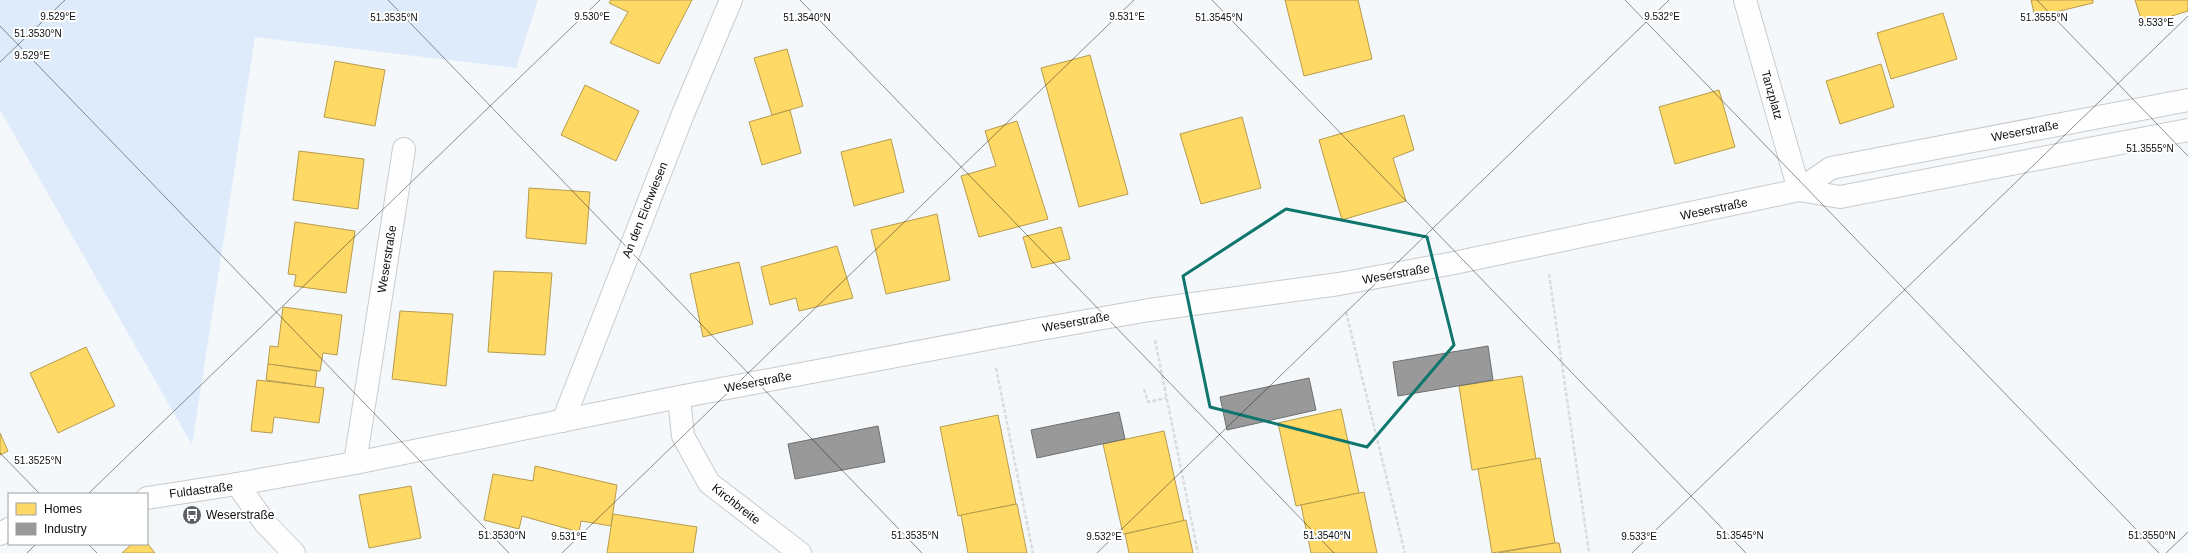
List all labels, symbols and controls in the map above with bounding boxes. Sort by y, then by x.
text: 9.529°E [40,11,76,22]
text: 9.530°E [574,11,610,22]
text: 9.531°E [1109,11,1145,22]
text: 9.532°E [1644,11,1680,22]
text: 51.3535°N [370,12,418,23]
text: 51.3540°N [783,12,831,23]
text: 51.3545°N [1195,12,1243,23]
text: 51.3555°N [2020,12,2068,23]
text: 9.533°E [2138,17,2174,28]
text: 51.3530°N [14,28,62,39]
text: 9.529°E [14,50,50,61]
street label: Tanzplatz [1758,69,1786,121]
street label: Weserstraße [1990,118,2060,144]
text: 51.3555°N [2126,143,2174,154]
street label: An den Eichwiesen [619,160,671,260]
street label: Weserstraße [1679,195,1749,223]
street label: Weserstraße [375,224,399,294]
street label: Weserstraße [1361,261,1431,287]
street label: Weserstraße [1041,309,1111,335]
street label: Weserstraße [723,369,793,395]
text: 51.3525°N [14,455,62,466]
street label: Fuldastraße [168,479,234,501]
street label: Kirchbreite [709,481,763,527]
legend [8,493,148,545]
text: Homes [44,502,82,516]
bus stop icon: Weserstraße [181,504,203,526]
place label: Weserstraße [206,508,275,522]
text: Industry [44,522,87,536]
text: 51.3530°N [478,530,526,541]
text: 51.3535°N [891,530,939,541]
text: 51.3540°N [1303,530,1351,541]
text: 51.3545°N [1716,530,1764,541]
text: 51.3550°N [2128,530,2176,541]
text: 9.531°E [551,531,587,542]
text: 9.532°E [1086,531,1122,542]
text: 9.533°E [1621,531,1657,542]

